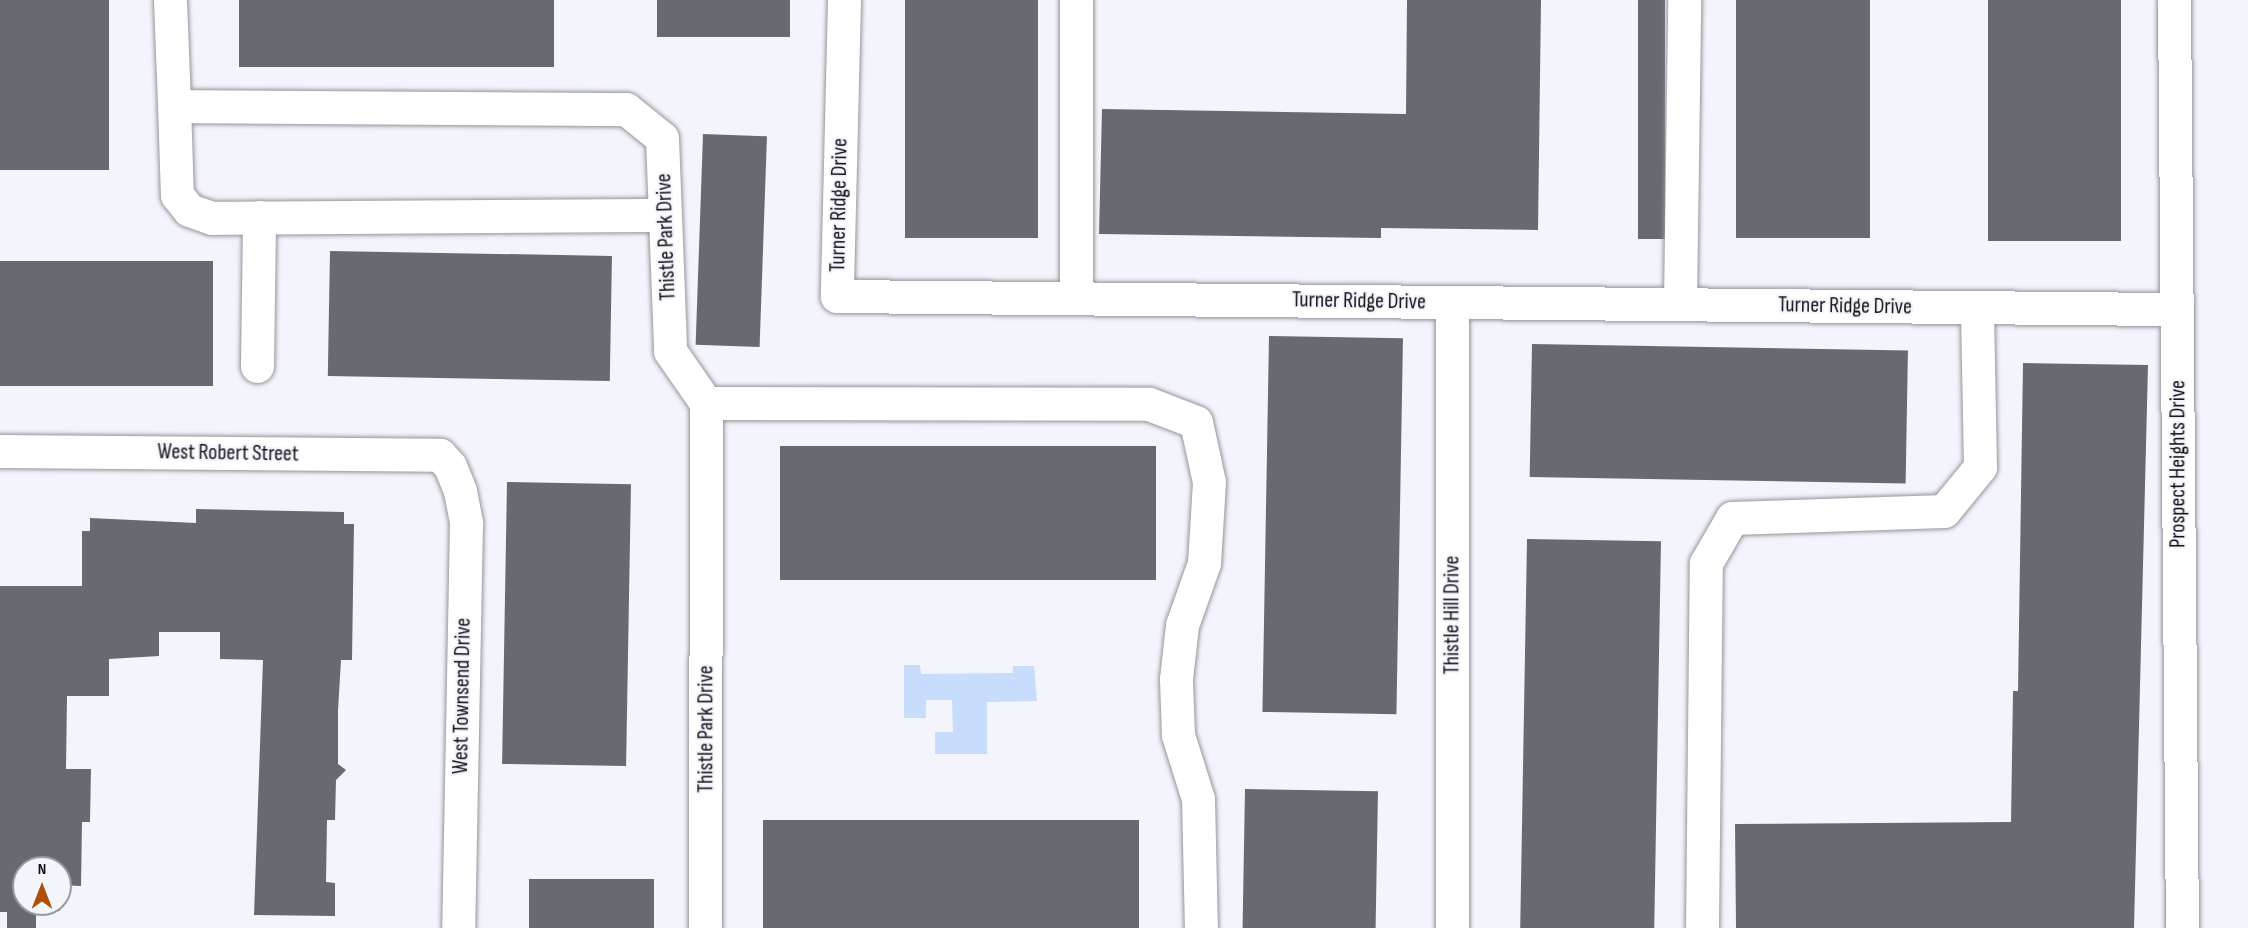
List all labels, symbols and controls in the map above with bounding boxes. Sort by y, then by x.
street label: Turner Ridge Drive [825,138,853,272]
street label: Thistle Park Drive [651,173,681,301]
street label: Turner Ridge Drive [1292,287,1426,315]
street label: Turner Ridge Drive [1778,292,1912,320]
street label: Prospect Heights Drive [2165,380,2191,548]
street label: West Robert Street [157,439,299,467]
street label: Thistle Hill Drive [1439,556,1465,674]
street label: West Townsend Drive [447,618,477,774]
street label: Thistle Park Drive [693,665,719,793]
north arrow [12,856,72,916]
text: N [38,860,46,879]

